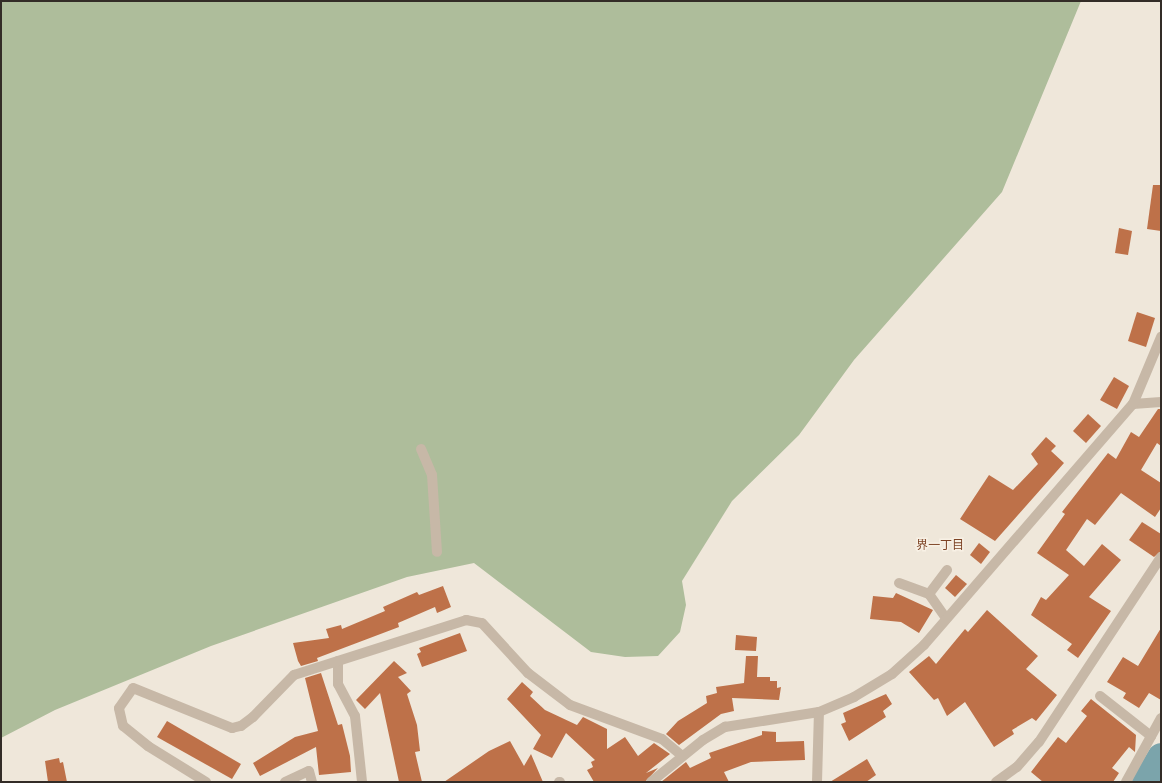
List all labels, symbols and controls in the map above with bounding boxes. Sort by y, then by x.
district label: 界一丁目 [916,539,964,553]

